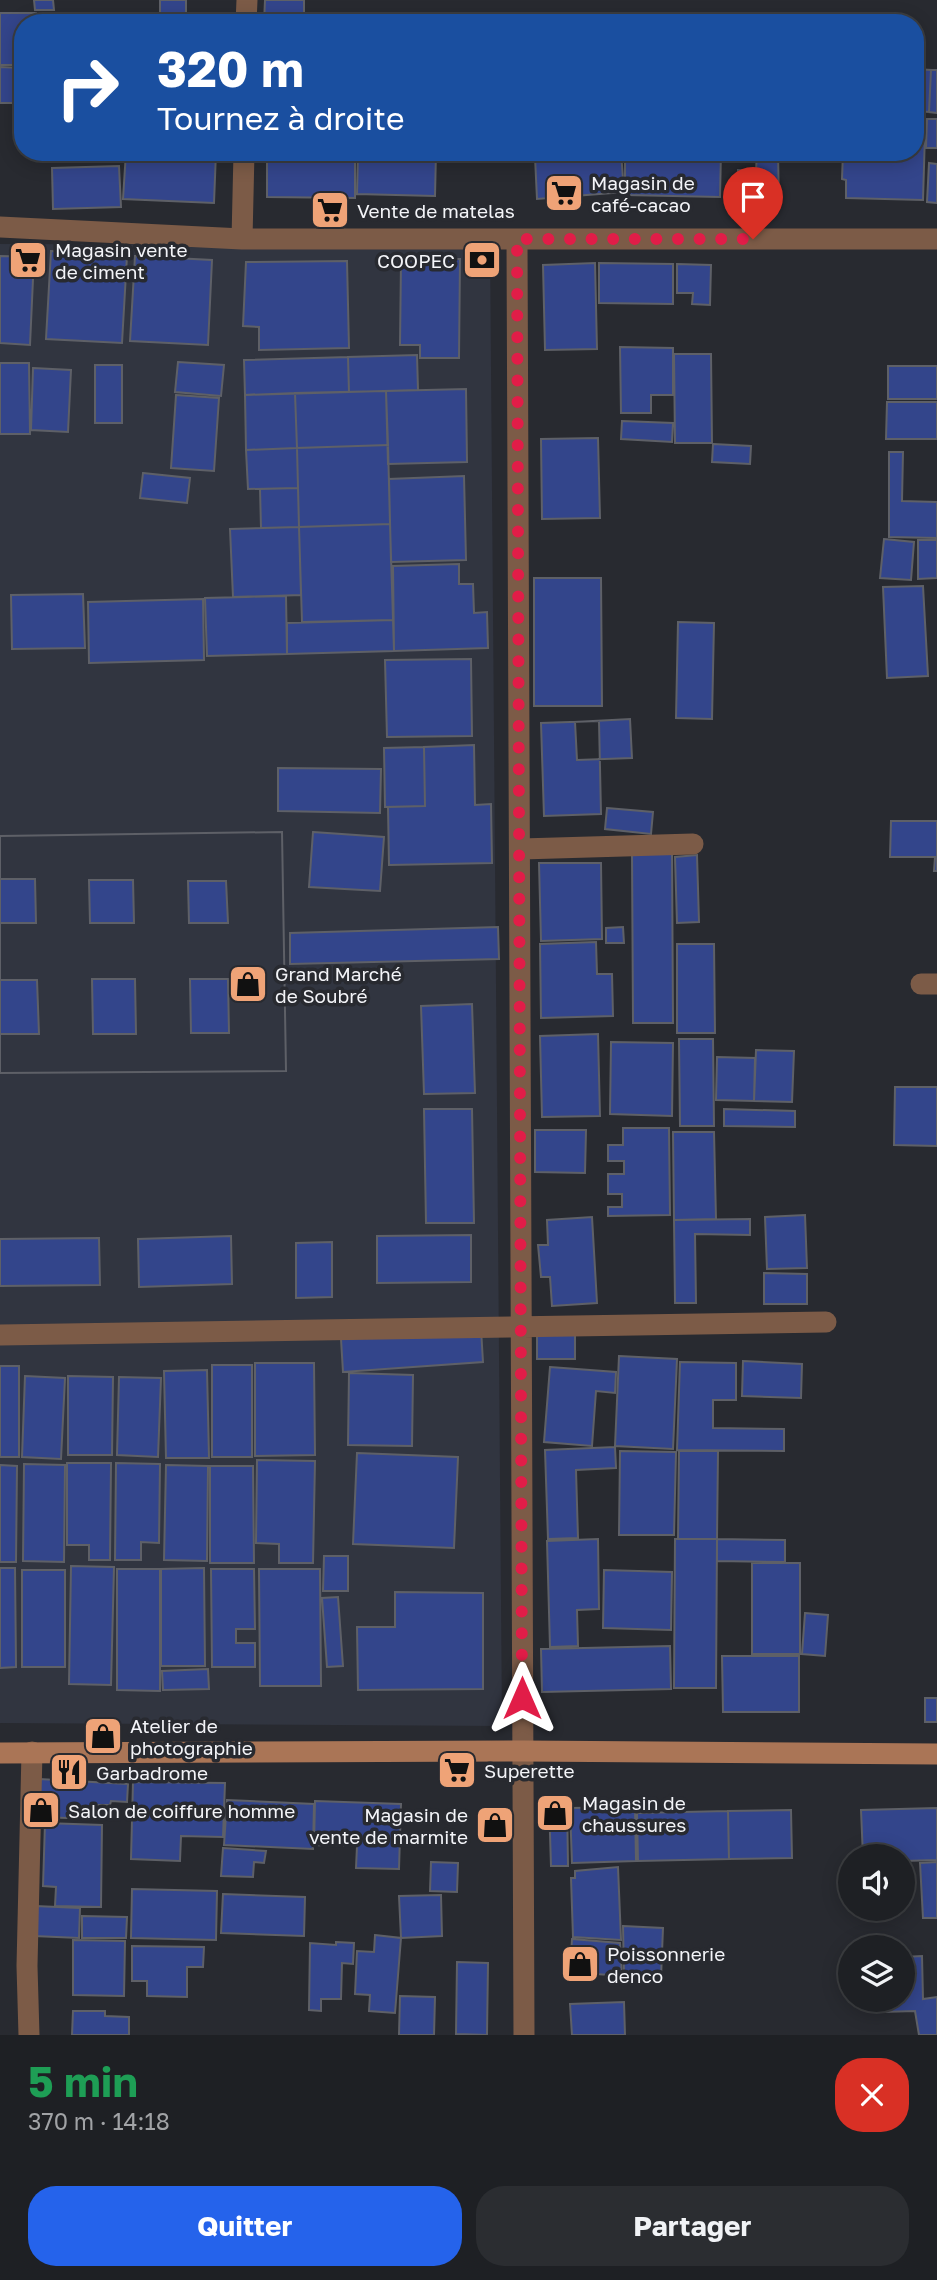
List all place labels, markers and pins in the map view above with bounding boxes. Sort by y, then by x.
pin [723,167,783,239]
place label: Magasin de café-cacao [591,171,695,216]
supermarket icon: Magasin de café-cacao [543,172,585,214]
supermarket icon: Vente de matelas [309,189,351,231]
place label: Vente de matelas [357,199,515,222]
place label: Magasin vente de ciment [55,238,188,283]
supermarket icon: Magasin vente de ciment [7,239,49,281]
bank icon: COOPEC [461,239,503,281]
place label: COOPEC [377,249,455,272]
place label: Grand Marché de Soubré [275,962,402,1007]
shop icon: Grand Marché de Soubré [227,963,269,1005]
place label: Atelier de photographie [130,1714,253,1759]
shop icon: Atelier de photographie [82,1715,124,1757]
supermarket icon: Superette [436,1749,478,1791]
restaurant icon: Garbadrome [48,1751,90,1793]
place label: Superette [484,1759,575,1782]
place label: Garbadrome [96,1761,208,1784]
shop icon: Salon de coiffure homme [20,1789,62,1831]
place label: Magasin de chaussures [582,1791,686,1836]
shop icon: Magasin de chaussures [534,1792,576,1834]
place label: Salon de coiffure homme [68,1799,295,1822]
place label: Magasin de vente de marmite [309,1803,468,1848]
shop icon: Magasin de vente de marmite [474,1804,516,1846]
place label: Poissonnerie denco [607,1942,725,1987]
shop icon: Poissonnerie denco [559,1943,601,1985]

